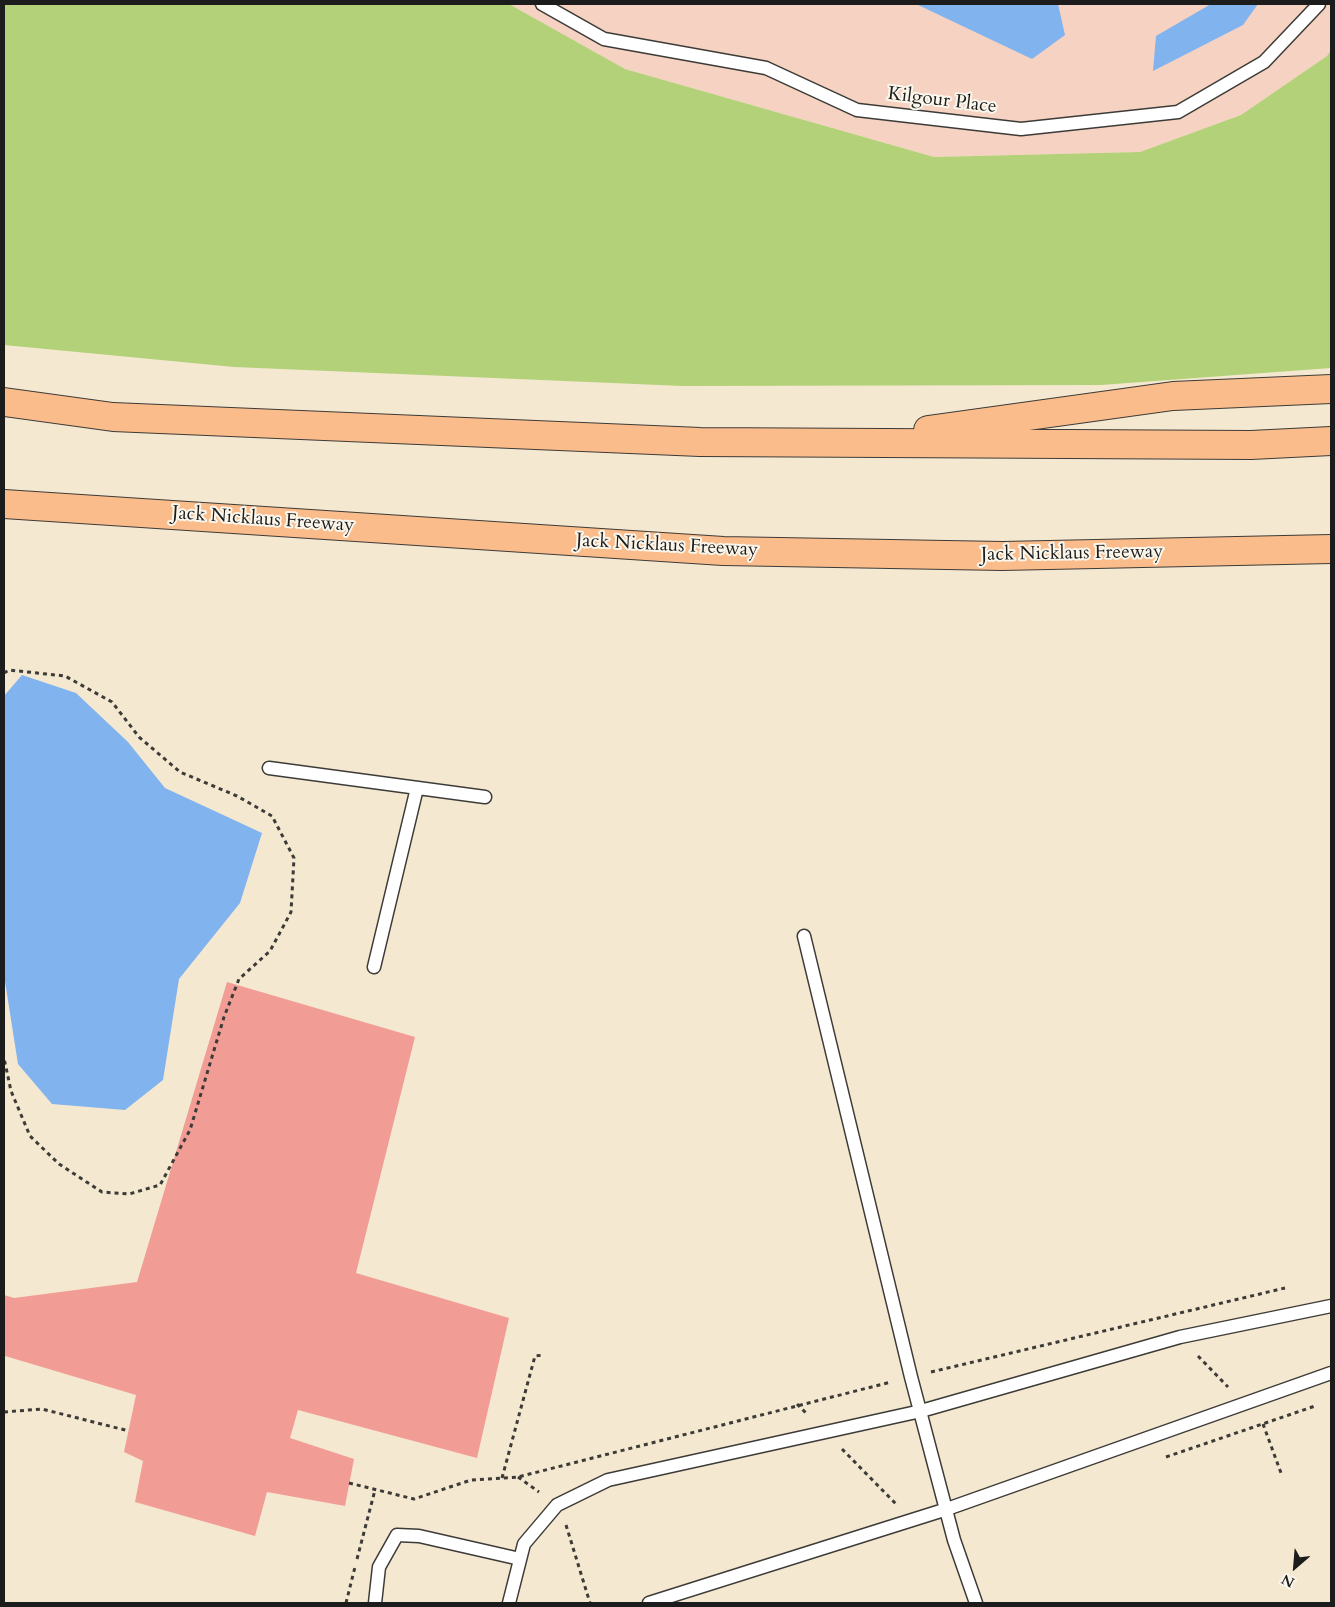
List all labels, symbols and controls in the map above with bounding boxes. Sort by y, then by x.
street label: Kilgour Place [886,83,998,119]
street label: Jack Nicklaus Freeway [171,502,355,538]
street label: Jack Nicklaus Freeway [575,530,759,562]
street label: Jack Nicklaus Freeway [981,541,1163,567]
north arrow [1270,1542,1320,1592]
text: N [1278,1570,1298,1592]

